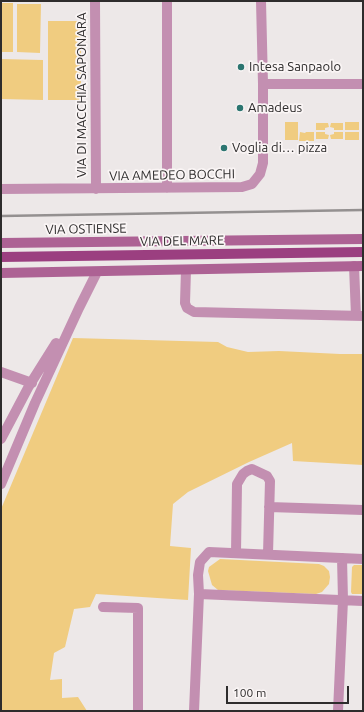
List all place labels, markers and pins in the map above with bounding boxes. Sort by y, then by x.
place label: Intesa Sanpaolo [249,59,341,75]
marker: Intesa Sanpaolo [236,62,246,72]
place label: Amadeus [248,100,302,116]
marker: Amadeus [235,103,245,113]
place label: Voglia di… pizza [232,140,327,156]
marker: Voglia di… pizza [219,143,229,153]

